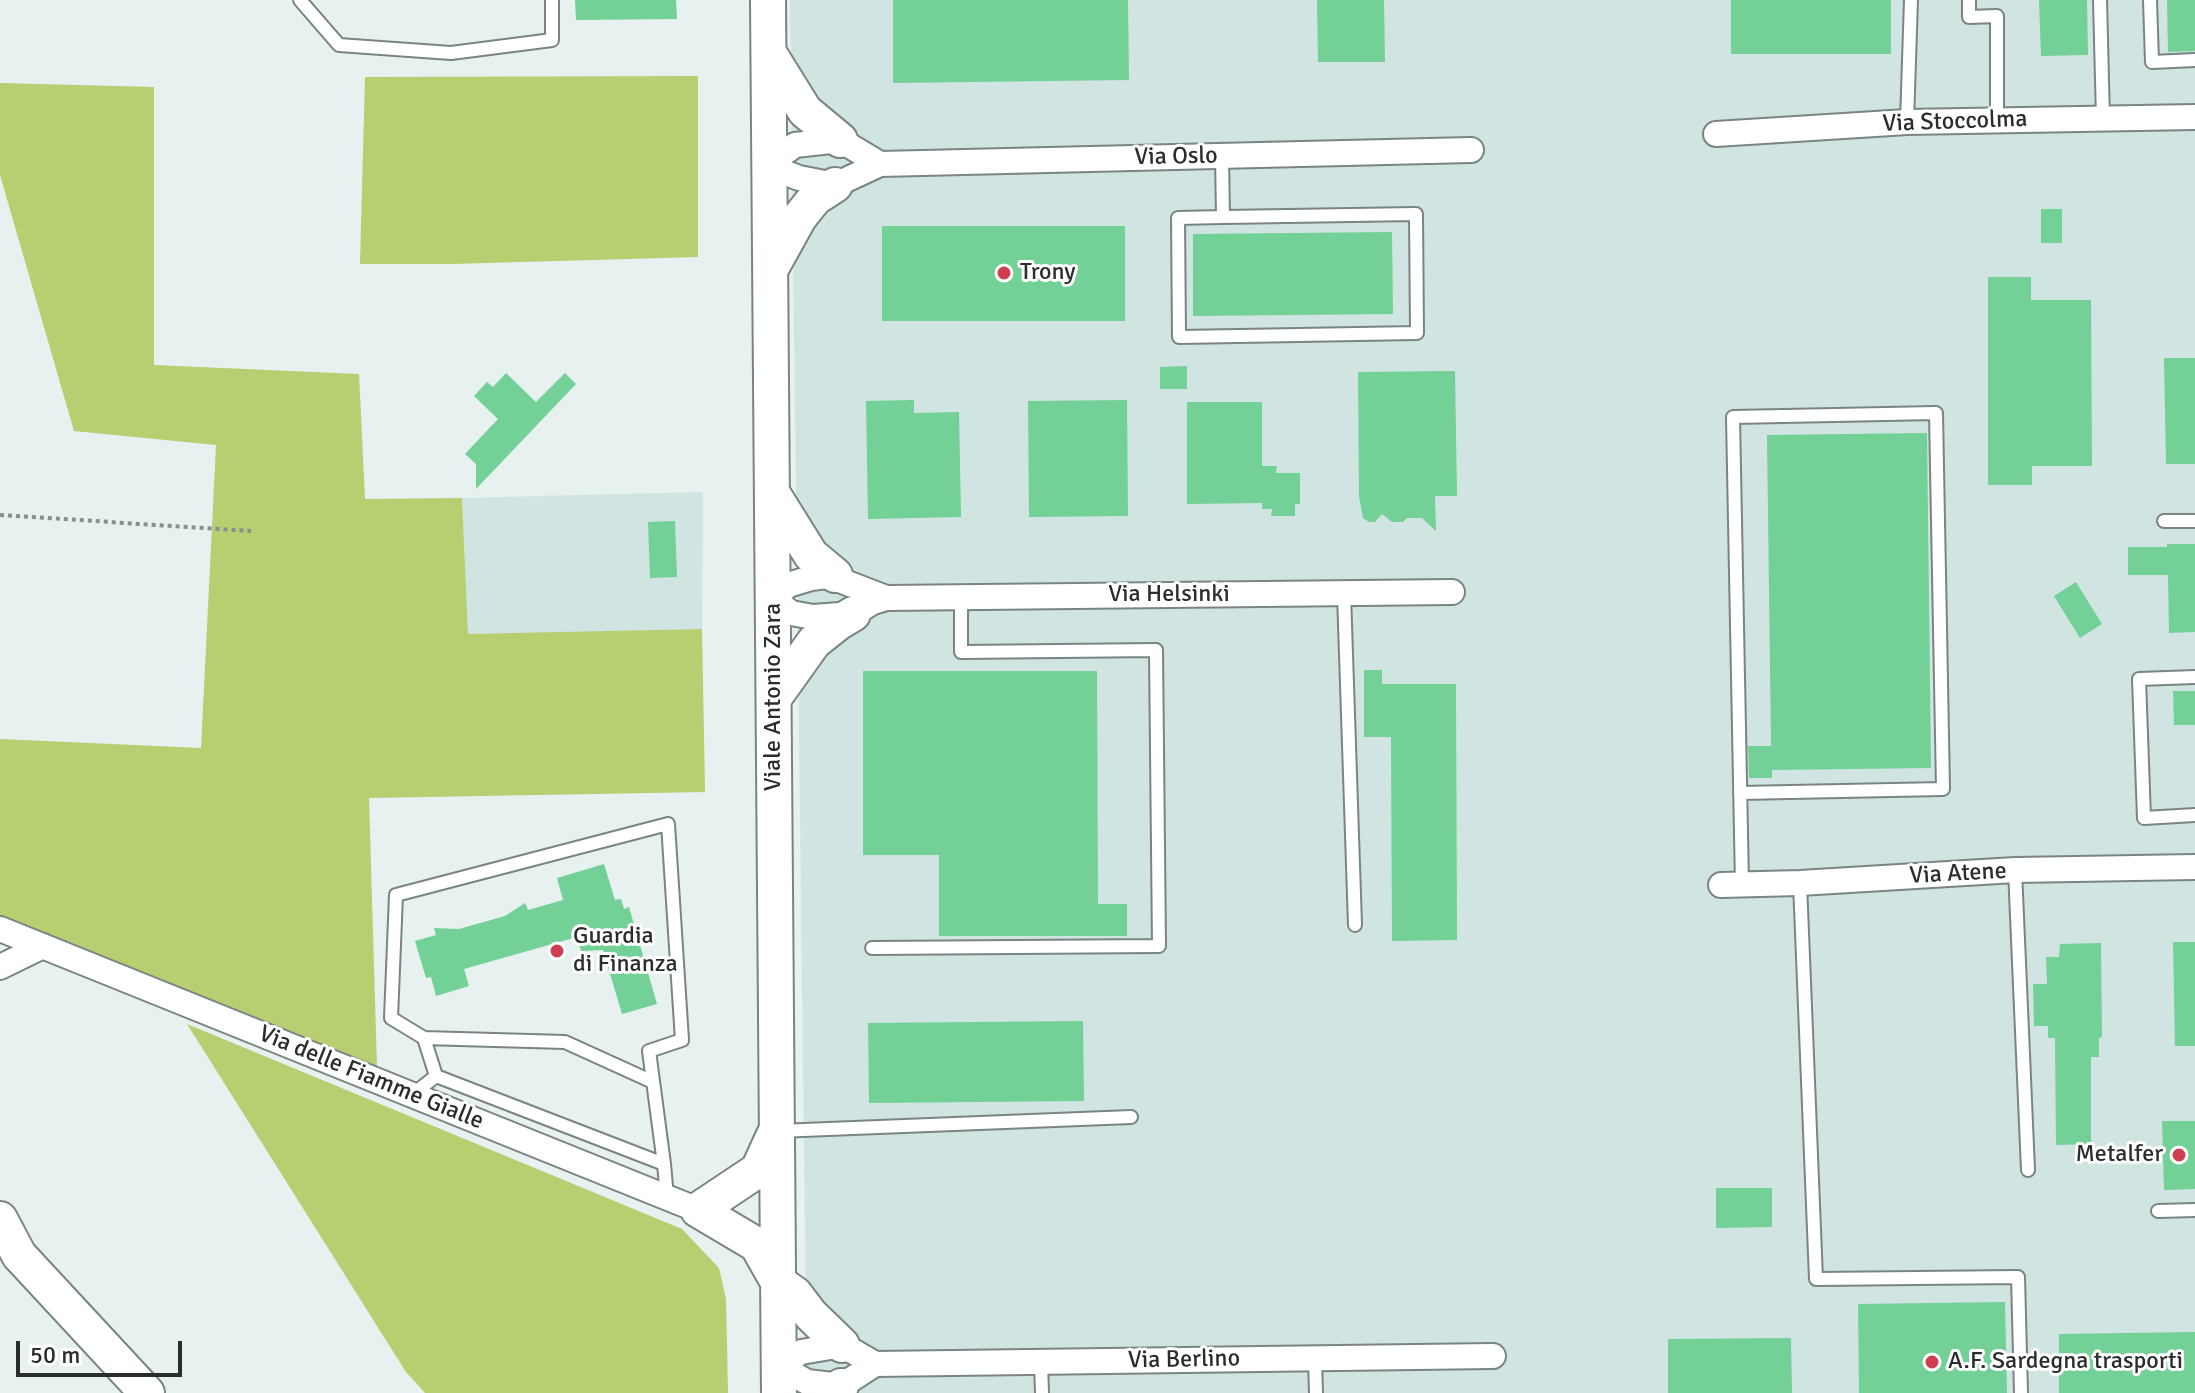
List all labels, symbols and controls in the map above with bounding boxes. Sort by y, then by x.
street label: Via Stoccolma [1882,105,2028,139]
street label: Via Oslo [1134,142,1218,172]
place label: Trony [1020,259,1075,287]
marker: Trony [995,264,1013,282]
street label: Via Helsinki [1108,581,1230,609]
street label: Viale Antonio Zara [760,603,788,791]
street label: Via Atene [1909,857,2007,891]
place label: Guardia di Finanza [573,923,678,979]
marker: Guardia di Finanza [548,942,566,960]
street label: Via delle Fiamme Gialle [254,1020,488,1136]
place label: Metalfer [2075,1141,2163,1169]
marker: Metalfer [2170,1146,2188,1164]
scale bar [20,1325,186,1375]
text: 50 m [30,1340,80,1370]
street label: Via Berlino [1128,1345,1240,1375]
place label: A.F. Sardegna trasporti [1948,1348,2183,1376]
marker: A.F. Sardegna trasporti [1923,1353,1941,1371]

